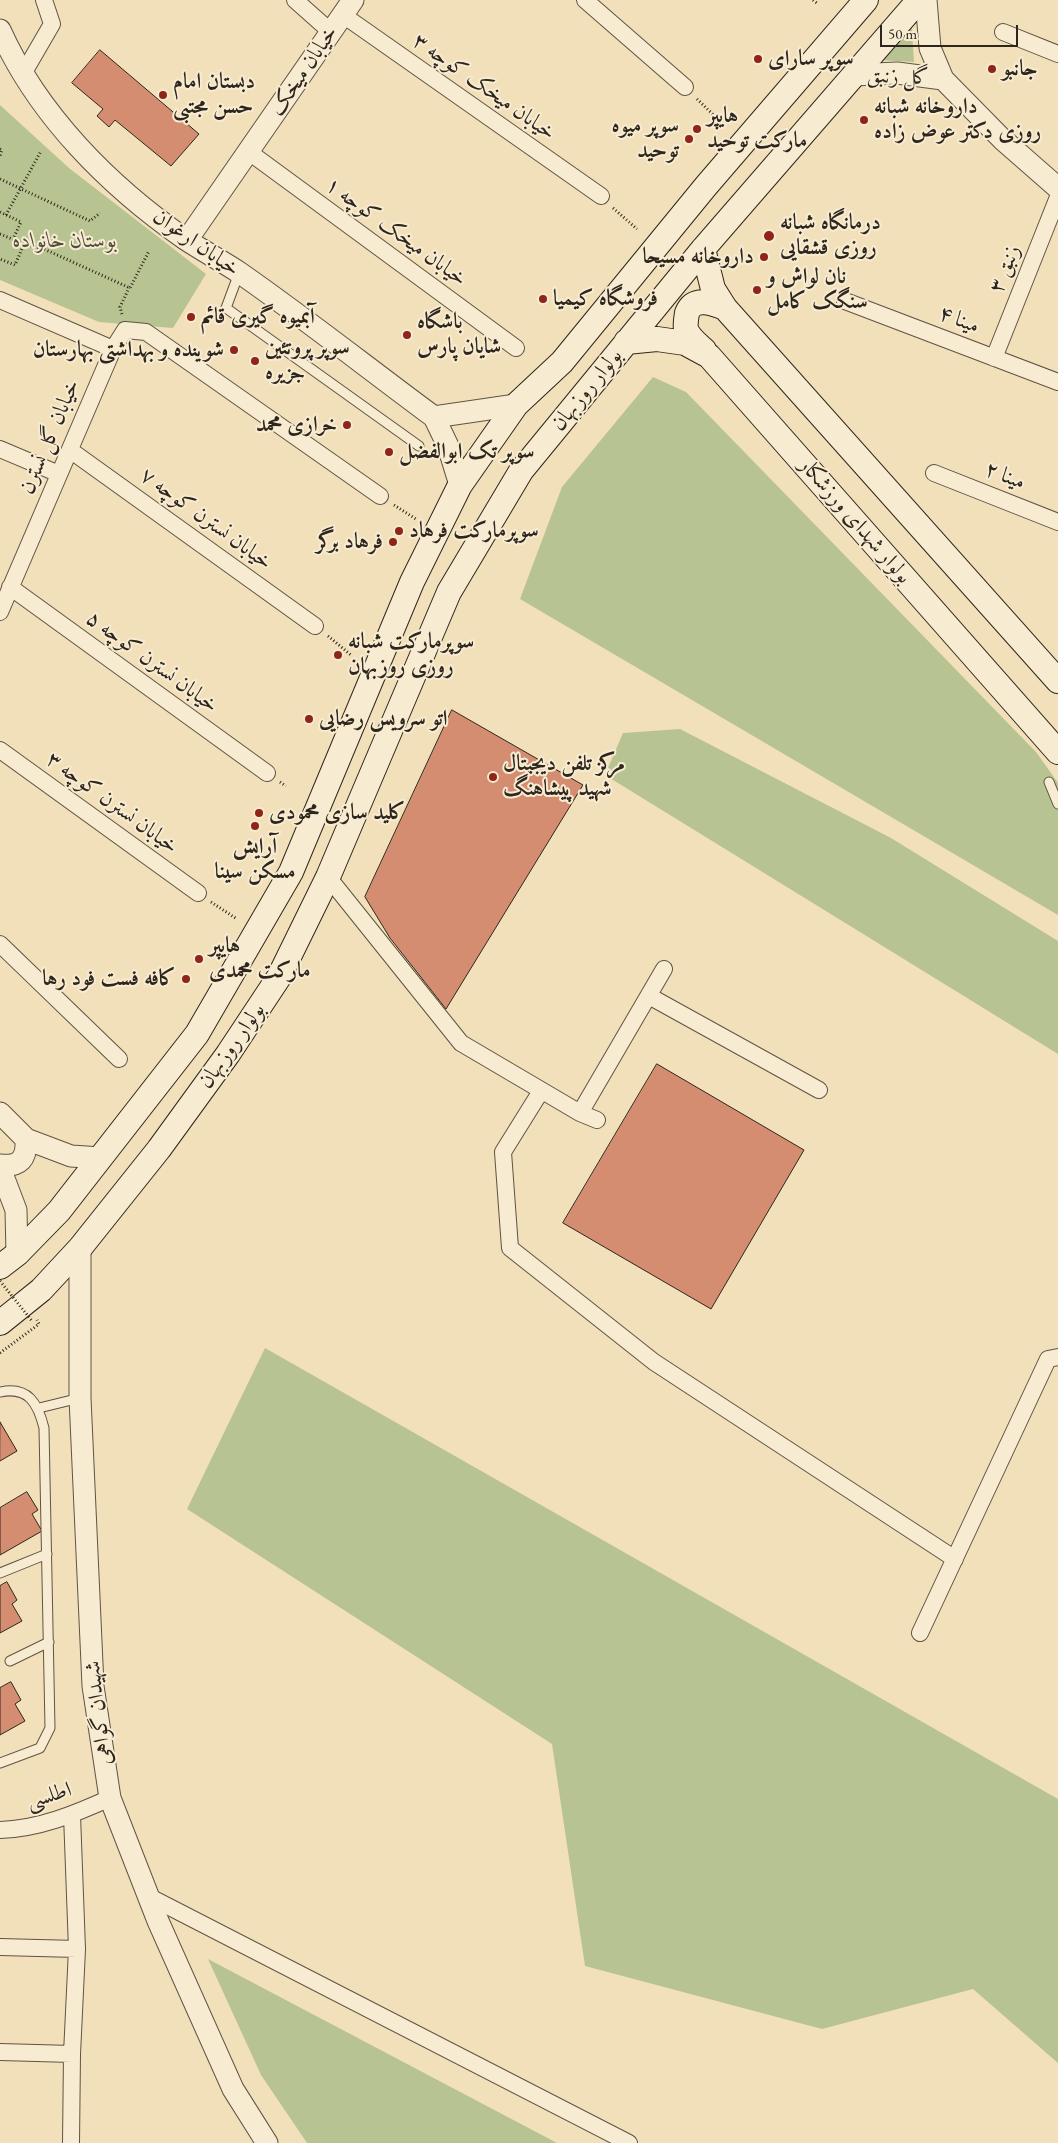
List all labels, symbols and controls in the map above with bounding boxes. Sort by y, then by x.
scale bar [883,15,1020,47]
street label: خیابان میخک [264,21,344,121]
text: 50 m [888,24,917,43]
street label: خیابان میخک کوچه ۳ [407,28,561,146]
place label: سوپر سارای [768,46,854,72]
marker: سوپر سارای [752,53,764,65]
place label: جانبو [1002,56,1038,82]
street label: گل زنبق [866,63,930,91]
marker: جانبو [986,63,998,75]
place label: دبستان امام حسن مجتبی [173,69,255,120]
marker: دبستان امام حسن مجتبی [157,89,169,101]
place label: داروخانه شبانه روزی دکتر عوض زاده [874,94,1041,146]
place label: هایپر مارکت توحید [707,103,807,154]
place label: سوپر میوه توحید [612,113,679,164]
marker: داروخانه شبانه روزی دکتر عوض زاده [858,114,870,126]
marker: هایپر مارکت توحید [691,123,703,135]
marker: سوپر میوه توحید [683,133,695,145]
street label: خیابان میخک کوچه ۱ [320,172,472,292]
street label: خیابان ارغوان [147,204,245,282]
place label: درمانگاه شبانه روزی قشقایی [780,210,881,262]
park label: بوستان خانواده [13,228,117,254]
marker: درمانگاه شبانه روزی قشقایی [762,229,776,243]
street label: زنبق ۳ [984,241,1026,297]
place label: داروخانه مسیحا [642,244,754,270]
marker: داروخانه مسیحا [758,251,770,263]
place label: نان لواش و سنگک کامل [767,264,868,316]
marker: نان لواش و سنگک کامل [751,284,763,296]
place label: فروشگاه کیمیا [553,286,658,312]
marker: فروشگاه کیمیا [537,293,549,305]
street label: مینا ۴ [935,300,983,340]
place label: آبمیوه گیری قائم [201,304,315,330]
place label: باشگاه شایان پارس [417,309,501,361]
marker: آبمیوه گیری قائم [185,311,197,323]
marker: باشگاه شایان پارس [401,329,413,341]
place label: سوپر پروتئین جزیره [265,335,350,386]
place label: شوینده و بهداشتی بهارستان [33,337,224,363]
street label: بولوار روزبهان [546,343,628,437]
marker: شوینده و بهداشتی بهارستان [228,344,240,356]
marker: سوپر پروتئین جزیره [249,355,261,367]
street label: خیابان گل نسترن [14,376,86,498]
place label: خرازی محمد [256,412,337,438]
marker: خرازی محمد [341,419,353,431]
place label: سوپر تک ابوالفضل [399,439,535,465]
marker: سوپر تک ابوالفضل [383,446,395,458]
street label: بولوار شهدای ورزشکار [793,453,917,589]
street label: مینا ۲ [981,456,1029,496]
street label: خیابان نسترن کوچه ۷ [135,462,277,576]
place label: سوپرمارکت فرهاد [409,518,539,544]
marker: سوپرمارکت فرهاد [393,525,405,537]
place label: فرهاد برگر [316,529,383,555]
marker: فرهاد برگر [387,536,399,548]
street label: خیابان نسترن کوچه ۵ [81,605,223,719]
place label: سوپرمارکت شبانه روزی روزبهان [348,629,474,680]
marker: سوپرمارکت شبانه روزی روزبهان [332,649,344,661]
place label: اتو سرویس رضایی [319,706,448,732]
marker: اتو سرویس رضایی [303,713,315,725]
street label: خیابان نسترن کوچه ۳ [41,746,183,860]
place label: مرکز تلفن دیجیتال شهید پیشاهنگ [503,751,625,802]
marker: مرکز تلفن دیجیتال شهید پیشاهنگ [487,771,499,783]
place label: کلید سازی محمودی [269,800,406,826]
marker: کلید سازی محمودی [253,807,265,819]
marker: آرایش مسکن سینا [249,820,261,832]
place label: آرایش مسکن سینا [214,834,296,886]
place label: هایپر مارکت محمدی [209,933,311,984]
marker: هایپر مارکت محمدی [193,953,205,965]
place label: کافه فست فود رها [42,966,176,992]
marker: کافه فست فود رها [180,973,192,985]
street label: بولوار روزبهان [193,998,271,1094]
street label: شهیدان گواهی [80,1659,118,1767]
street label: اطلسی [23,1777,75,1815]

